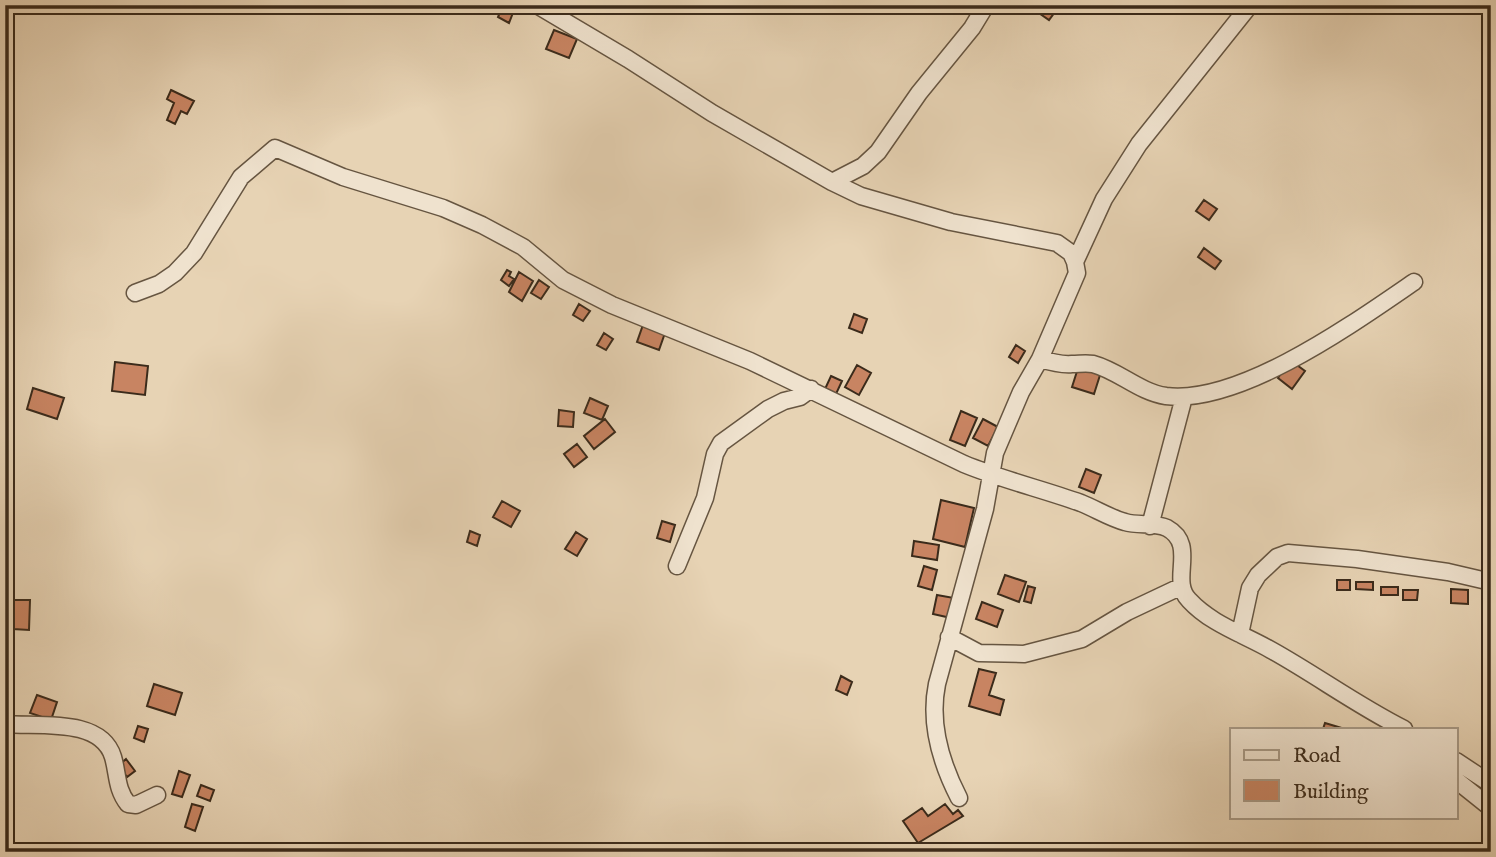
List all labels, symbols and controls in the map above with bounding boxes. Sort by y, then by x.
legend [1230,728,1458,818]
text: Road [1293,743,1341,770]
text: Building [1293,779,1369,806]

